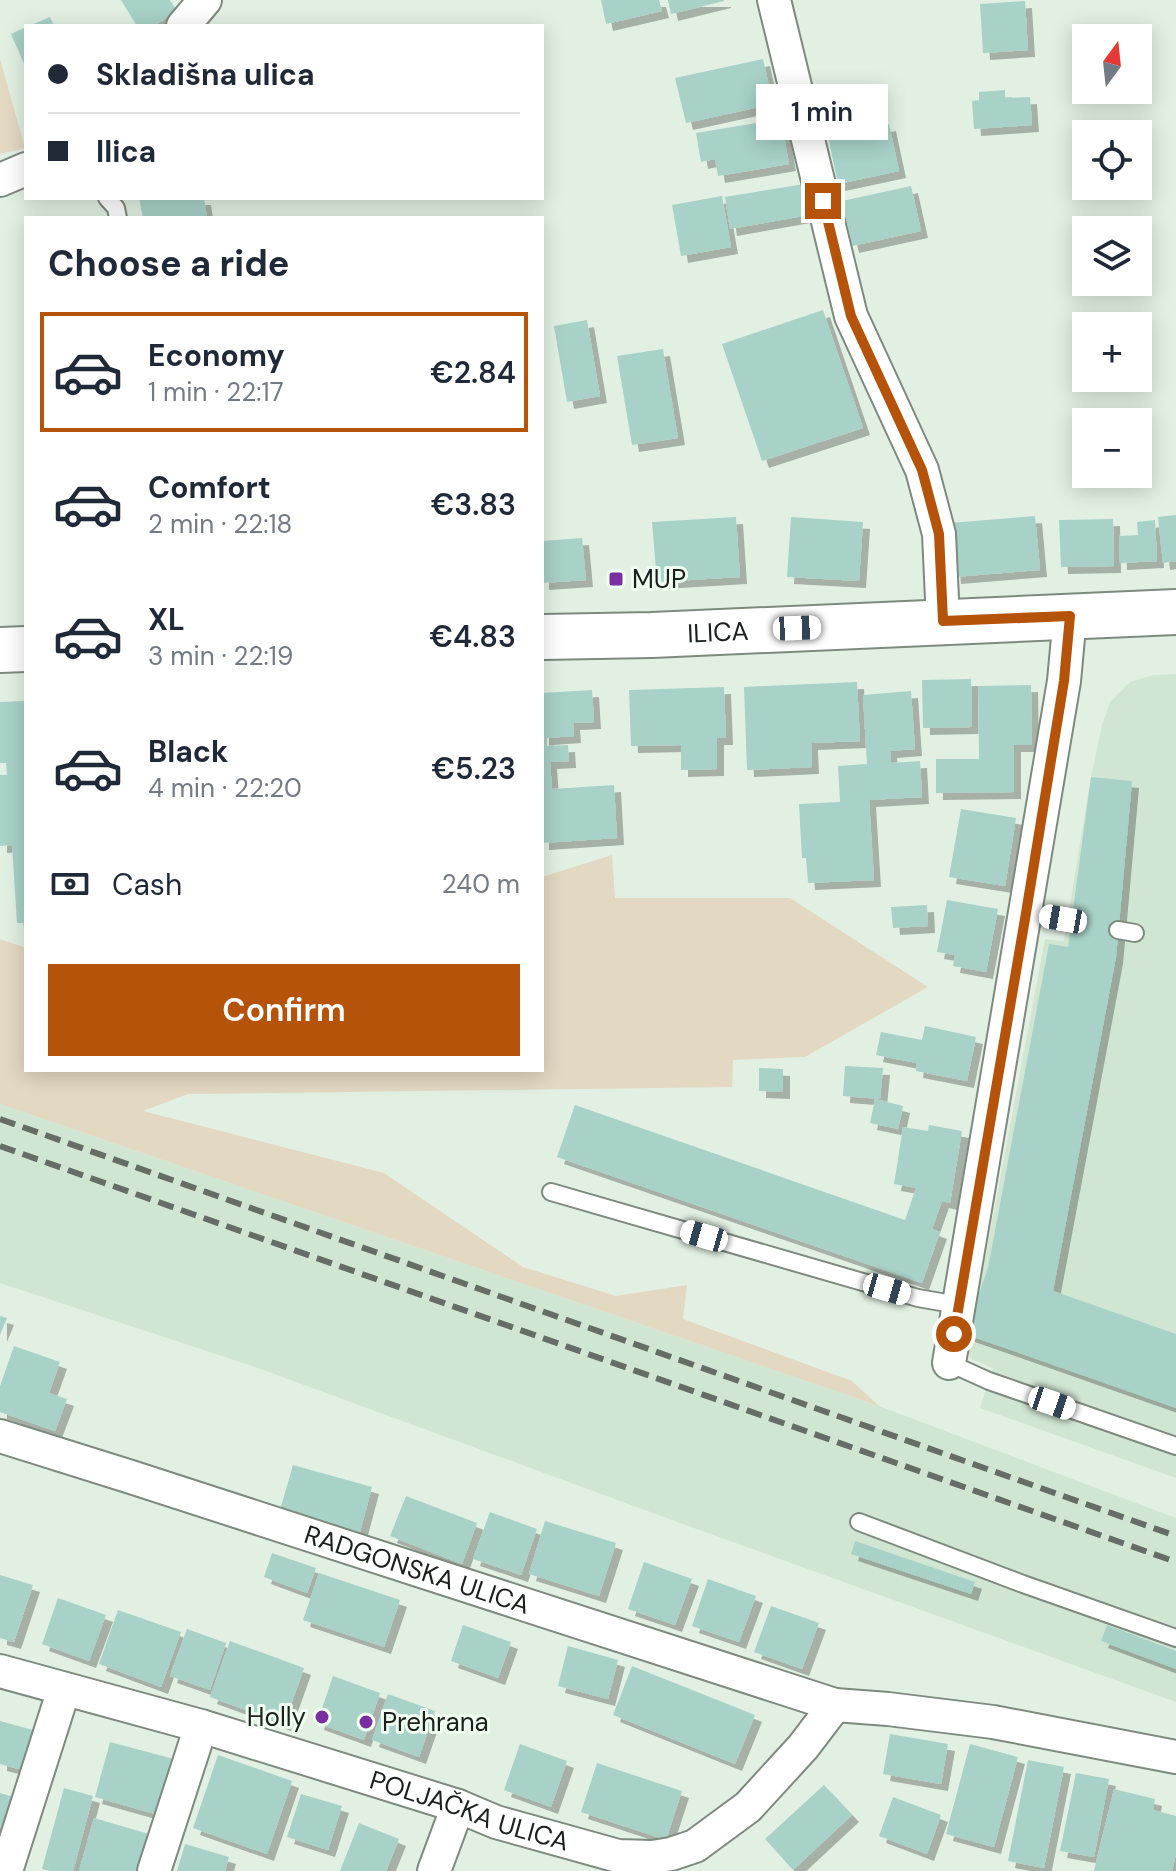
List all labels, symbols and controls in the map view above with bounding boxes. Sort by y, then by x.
north arrow [1072,24,1152,104]
map controls [1072,24,1152,488]
text: Skladišna ulica [96,55,315,94]
callout: 1 min [757,85,889,141]
text: 1 min [791,95,853,129]
button: locate [1072,120,1152,200]
text: Ilica [96,132,156,171]
route end [805,183,841,219]
button: layers [1072,216,1152,296]
text: Choose a ride [48,240,289,287]
button: + [1072,312,1152,392]
icon: car [52,336,124,408]
text: Economy [148,336,285,375]
text: €2.84 [430,353,516,392]
text: 1 min · 22:17 [148,375,284,409]
button: − [1072,408,1152,488]
icon: car [52,468,124,540]
text: Comfort [148,468,271,507]
text: €3.83 [431,485,516,524]
text: 2 min · 22:18 [148,507,292,541]
place label: MUP [632,562,686,596]
marker: MUP [607,570,625,588]
icon: car [52,600,124,672]
text: XL [148,600,185,639]
street label: ILICA [687,614,749,650]
car [773,615,821,641]
text: €4.83 [430,617,516,656]
text: 3 min · 22:19 [148,639,293,673]
icon: car [52,732,124,804]
text: Black [148,732,228,771]
text: €5.23 [432,749,516,788]
text: 4 min · 22:20 [148,771,302,805]
icon: cash [48,862,92,906]
text: Cash [112,865,182,904]
text: 240 m [442,867,520,901]
car [1037,903,1089,935]
button: Confirm [48,964,520,1056]
car [678,1218,730,1254]
car [861,1271,913,1307]
route start [936,1316,972,1352]
car [1025,1384,1079,1422]
street label: RADGONSKA ULICA [300,1517,534,1622]
place label: Holly [247,1700,306,1734]
place label: Prehrana [382,1705,489,1739]
marker: Holly [313,1708,331,1726]
marker: Prehrana [357,1713,375,1731]
street label: POLJAČKA ULICA [366,1763,573,1859]

